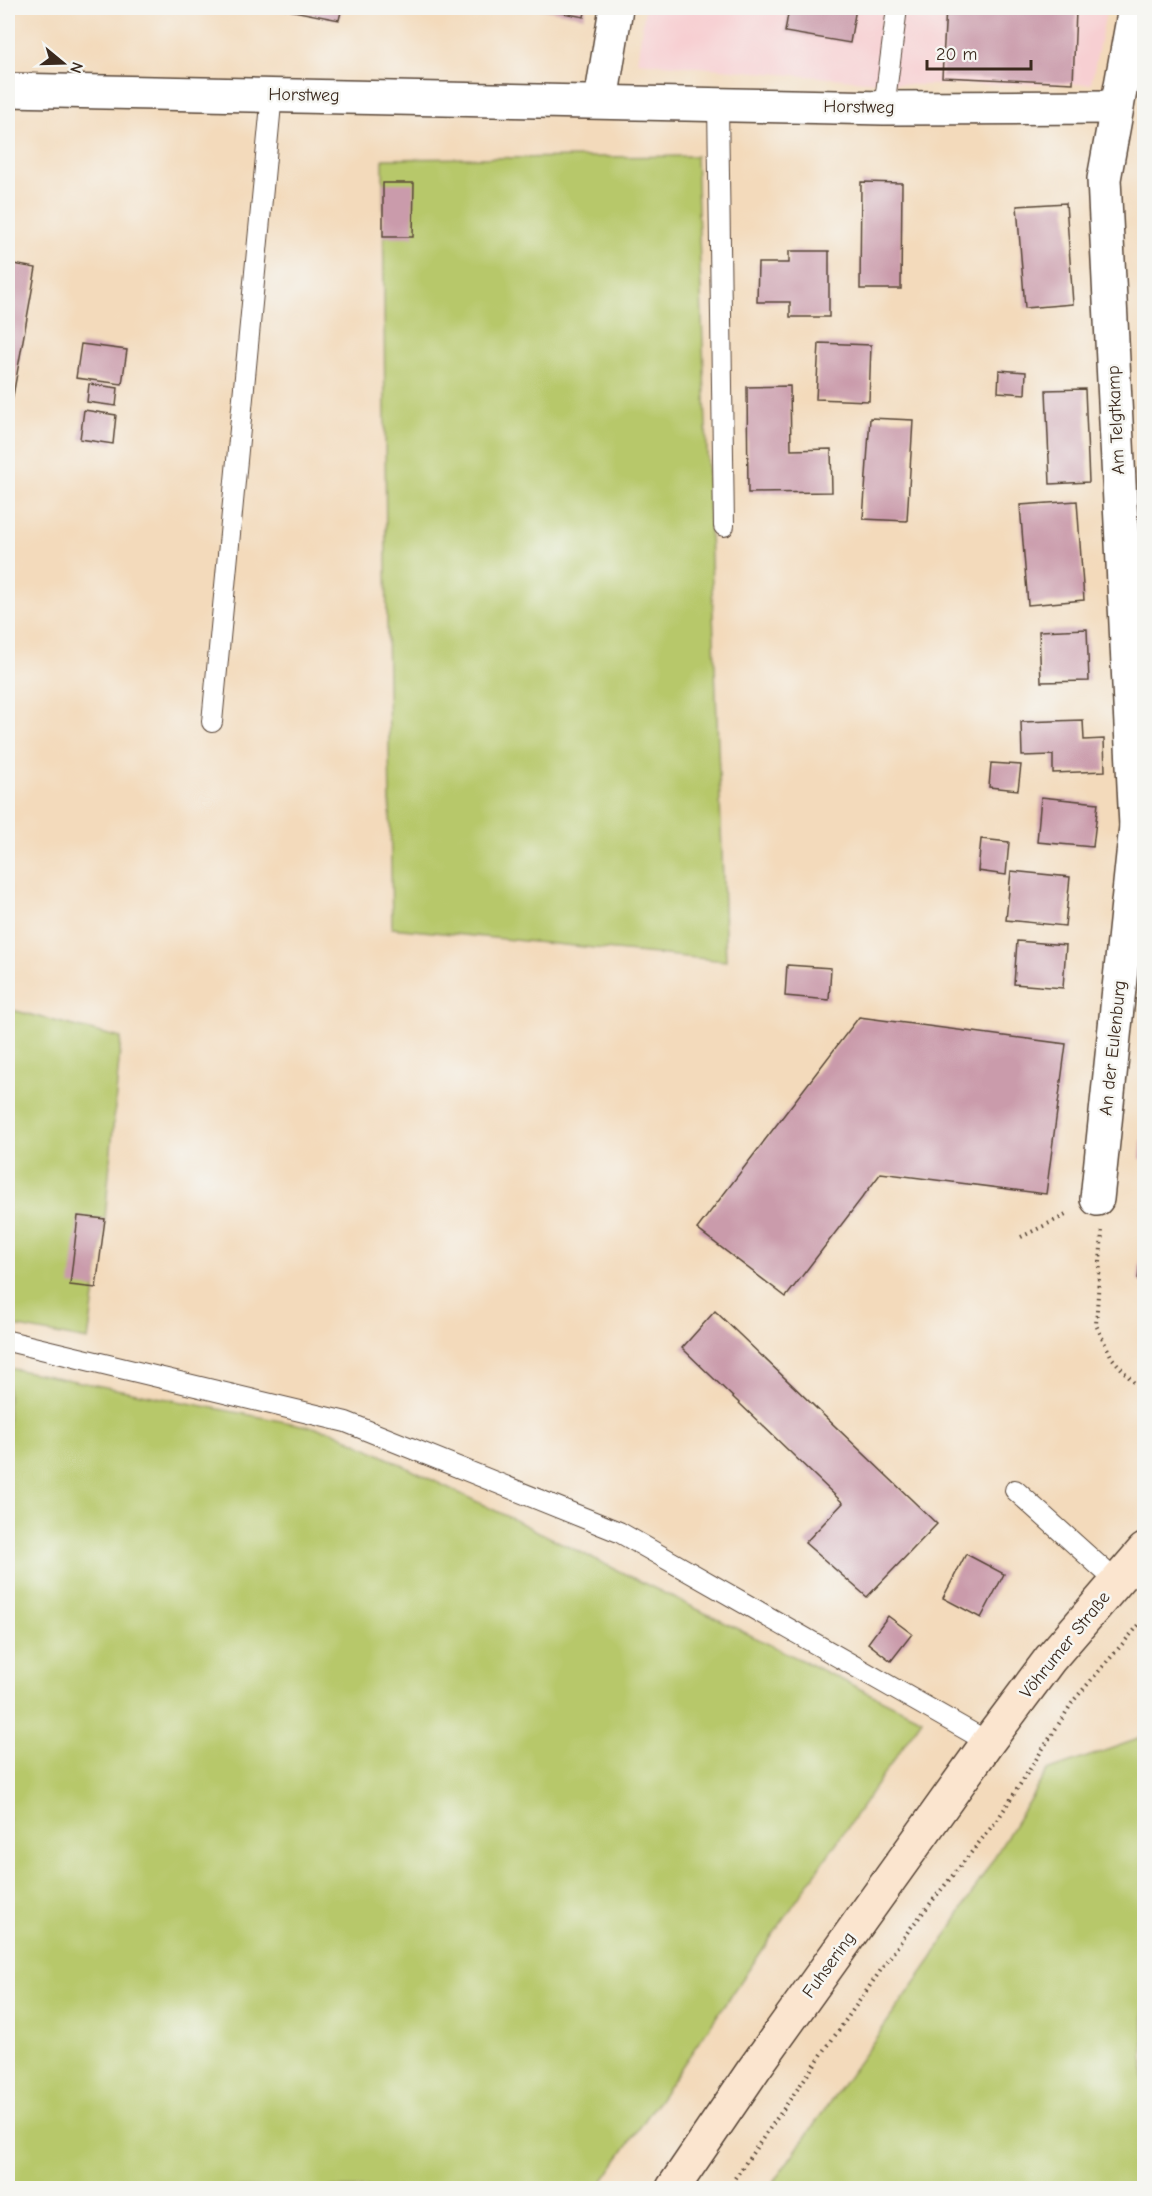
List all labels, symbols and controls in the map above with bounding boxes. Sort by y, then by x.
north arrow [33,33,93,93]
scale bar [927,33,1030,71]
text: 20 m [936,44,977,65]
text: N [66,60,86,75]
street label: Horstweg [268,84,340,106]
street label: Horstweg [823,96,895,118]
street label: Am Telgtkamp [1103,365,1129,475]
street label: An der Eulenburg [1095,979,1131,1117]
street label: Vöhrumer Straße [1015,1587,1115,1703]
street label: Fuhsering [798,1928,860,2002]

